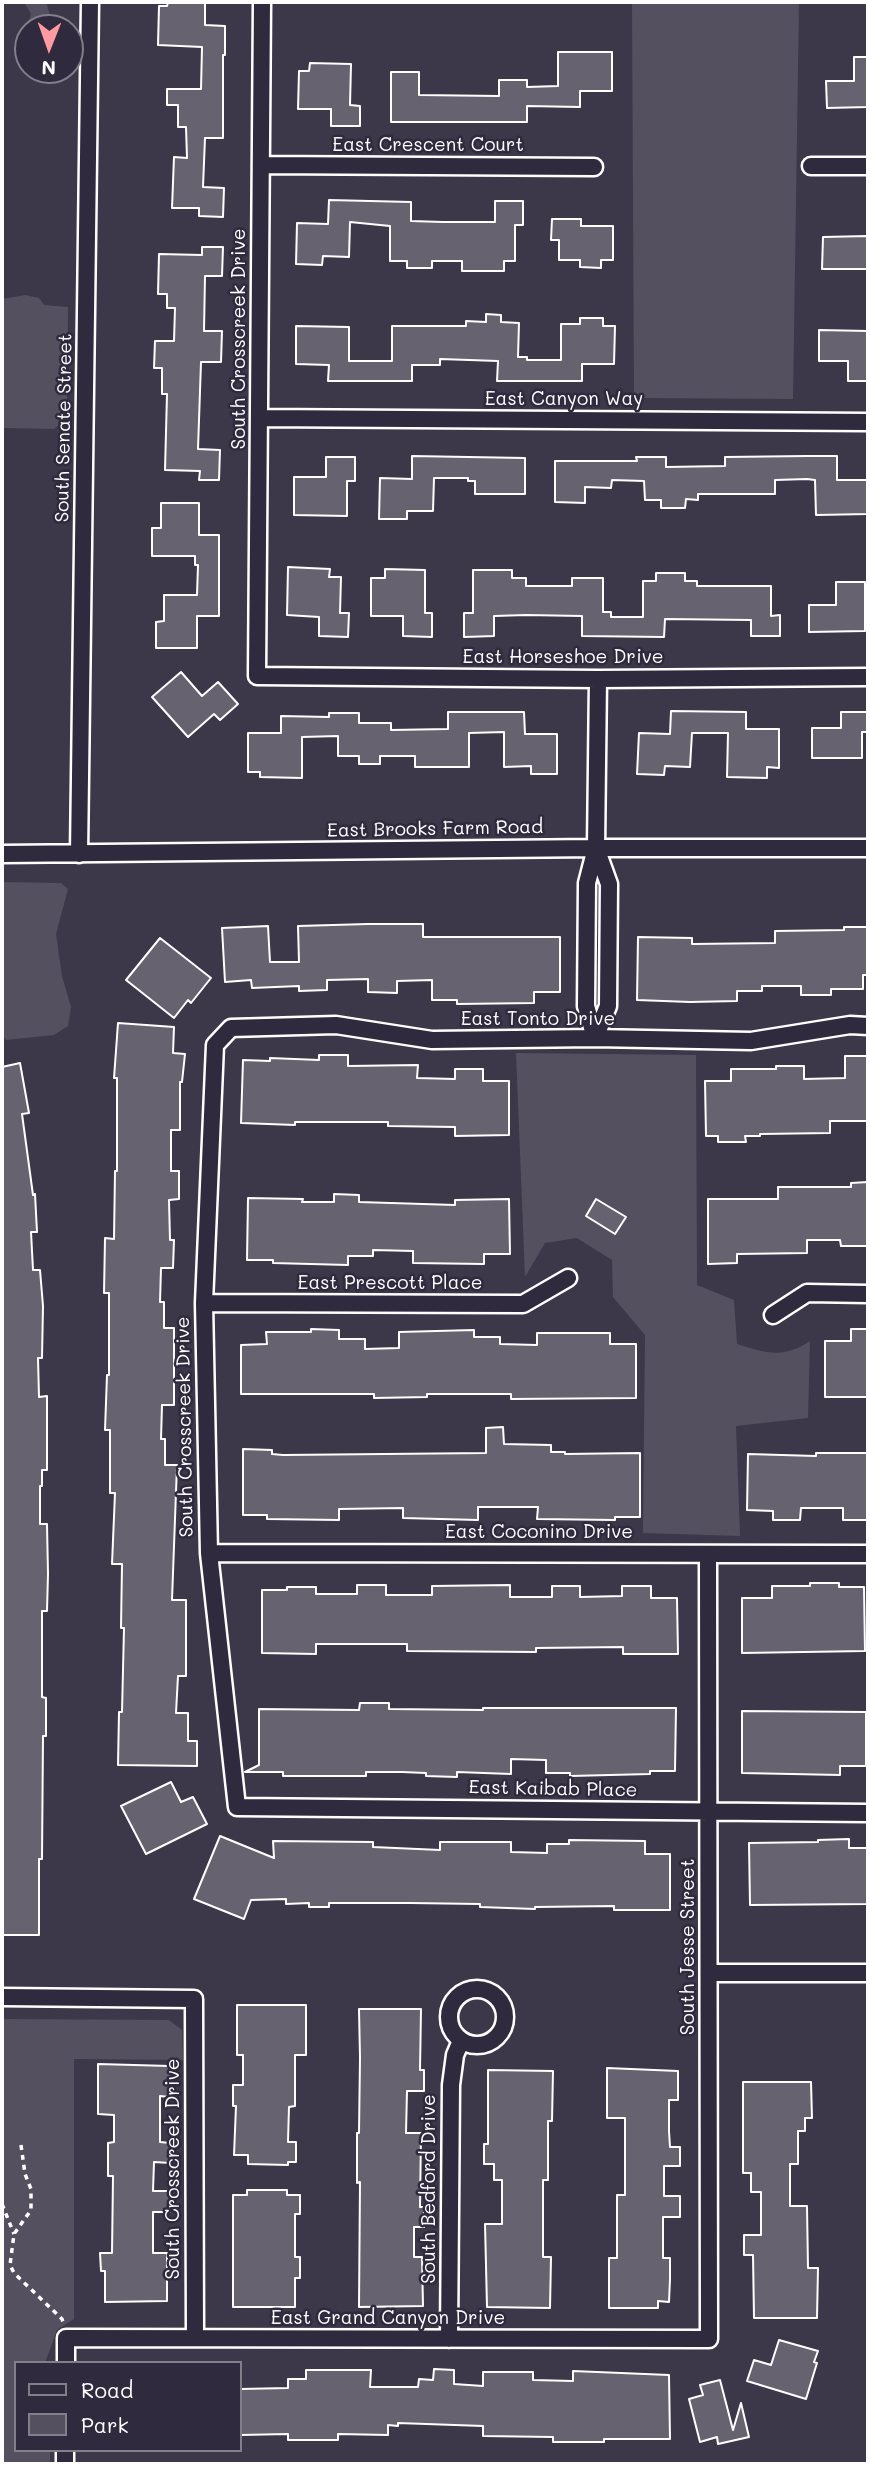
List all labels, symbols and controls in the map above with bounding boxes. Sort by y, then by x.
north arrow [14,14,84,84]
text: N [41,56,56,81]
street label: East Crescent Court [332,134,524,156]
street label: South Crosscreek Drive [228,229,250,449]
street label: South Senate Street [51,333,77,523]
street label: East Canyon Way [485,388,643,410]
street label: East Horseshoe Drive [462,646,664,668]
street label: East Brooks Farm Road [327,816,543,842]
street label: East Tonto Drive [461,1008,615,1030]
street label: East Prescott Place [298,1272,482,1294]
street label: South Crosscreek Drive [172,1316,198,1538]
street label: East Coconino Drive [445,1521,633,1543]
street label: East Kaibab Place [468,1776,638,1802]
street label: South Jesse Street [677,1859,699,2035]
street label: South Crosscreek Drive [162,2059,184,2279]
street label: South Bedford Drive [418,2094,440,2284]
street label: East Grand Canyon Drive [271,2307,505,2329]
legend [14,2361,242,2452]
text: Road [81,2376,133,2403]
text: Park [81,2411,129,2438]

